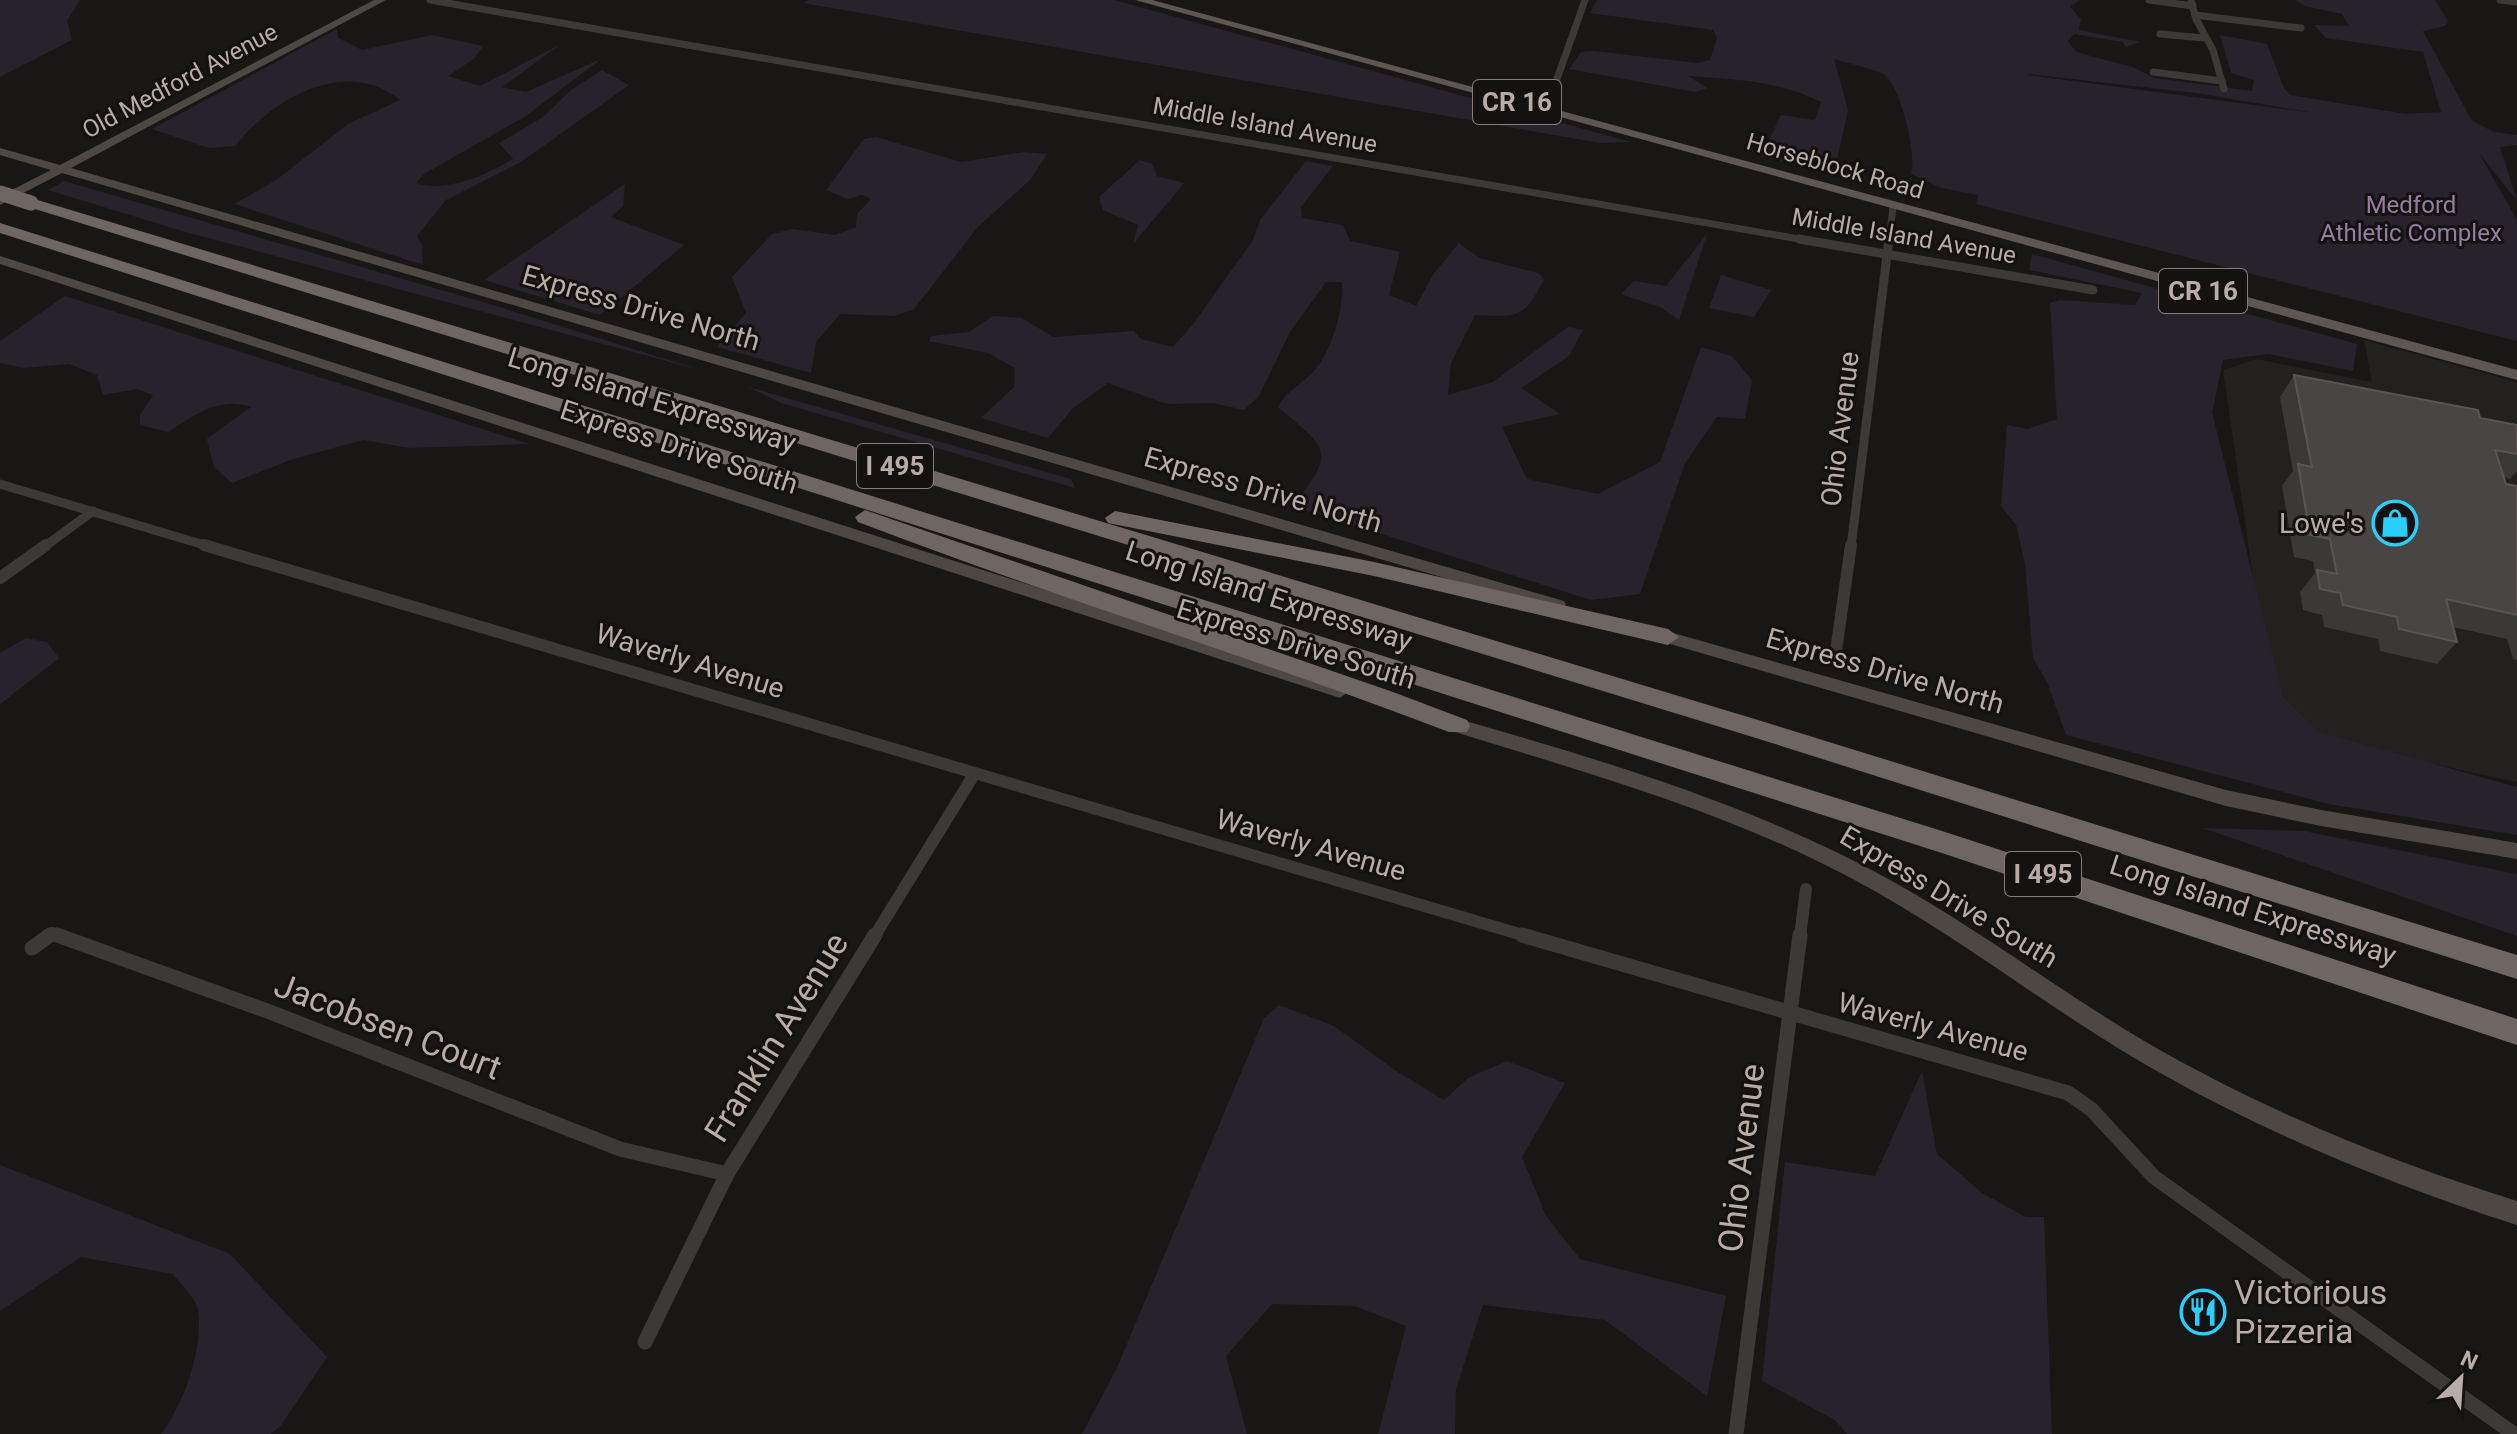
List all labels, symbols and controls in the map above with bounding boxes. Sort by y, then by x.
street label: Old Medford Avenue [78,18,282,144]
road number: CR 16 [1473,80,1561,124]
street label: Middle Island Avenue [1151,91,1379,159]
street label: Horseblock Road [1743,127,1927,205]
park label: Medford Athletic Complex [2320,191,2502,247]
street label: Middle Island Avenue [1790,202,2018,270]
street label: Express Drive North [518,258,764,358]
road number: CR 16 [2159,269,2247,313]
street label: Long Island Expressway [504,340,800,460]
street label: Ohio Avenue [1814,350,1866,508]
street label: Express Drive South [556,393,802,501]
street label: Express Drive North [1140,440,1386,540]
road number: I 495 [857,444,933,488]
shop icon: Lowe's [2371,499,2419,547]
place label: Lowe's [2279,507,2364,540]
street label: Long Island Expressway [1122,534,1416,658]
street label: Express Drive South [1173,592,1419,696]
street label: Waverly Avenue [592,617,788,705]
street label: Express Drive North [1762,621,2008,721]
street label: Waverly Avenue [1212,802,1410,888]
street label: Express Drive South [1834,819,2064,975]
street label: Long Island Expressway [2106,848,2400,972]
road number: I 495 [2005,852,2081,896]
street label: Franklin Avenue [696,925,856,1149]
street label: Jacobsen Court [269,964,507,1088]
street label: Waverly Avenue [1834,986,2032,1068]
street label: Ohio Avenue [1710,1062,1772,1254]
place label: Victorious Pizzeria [2234,1272,2387,1351]
restaurant icon: Victorious Pizzeria [2179,1288,2227,1336]
north arrow [2421,1338,2501,1418]
text: N [2457,1346,2482,1375]

